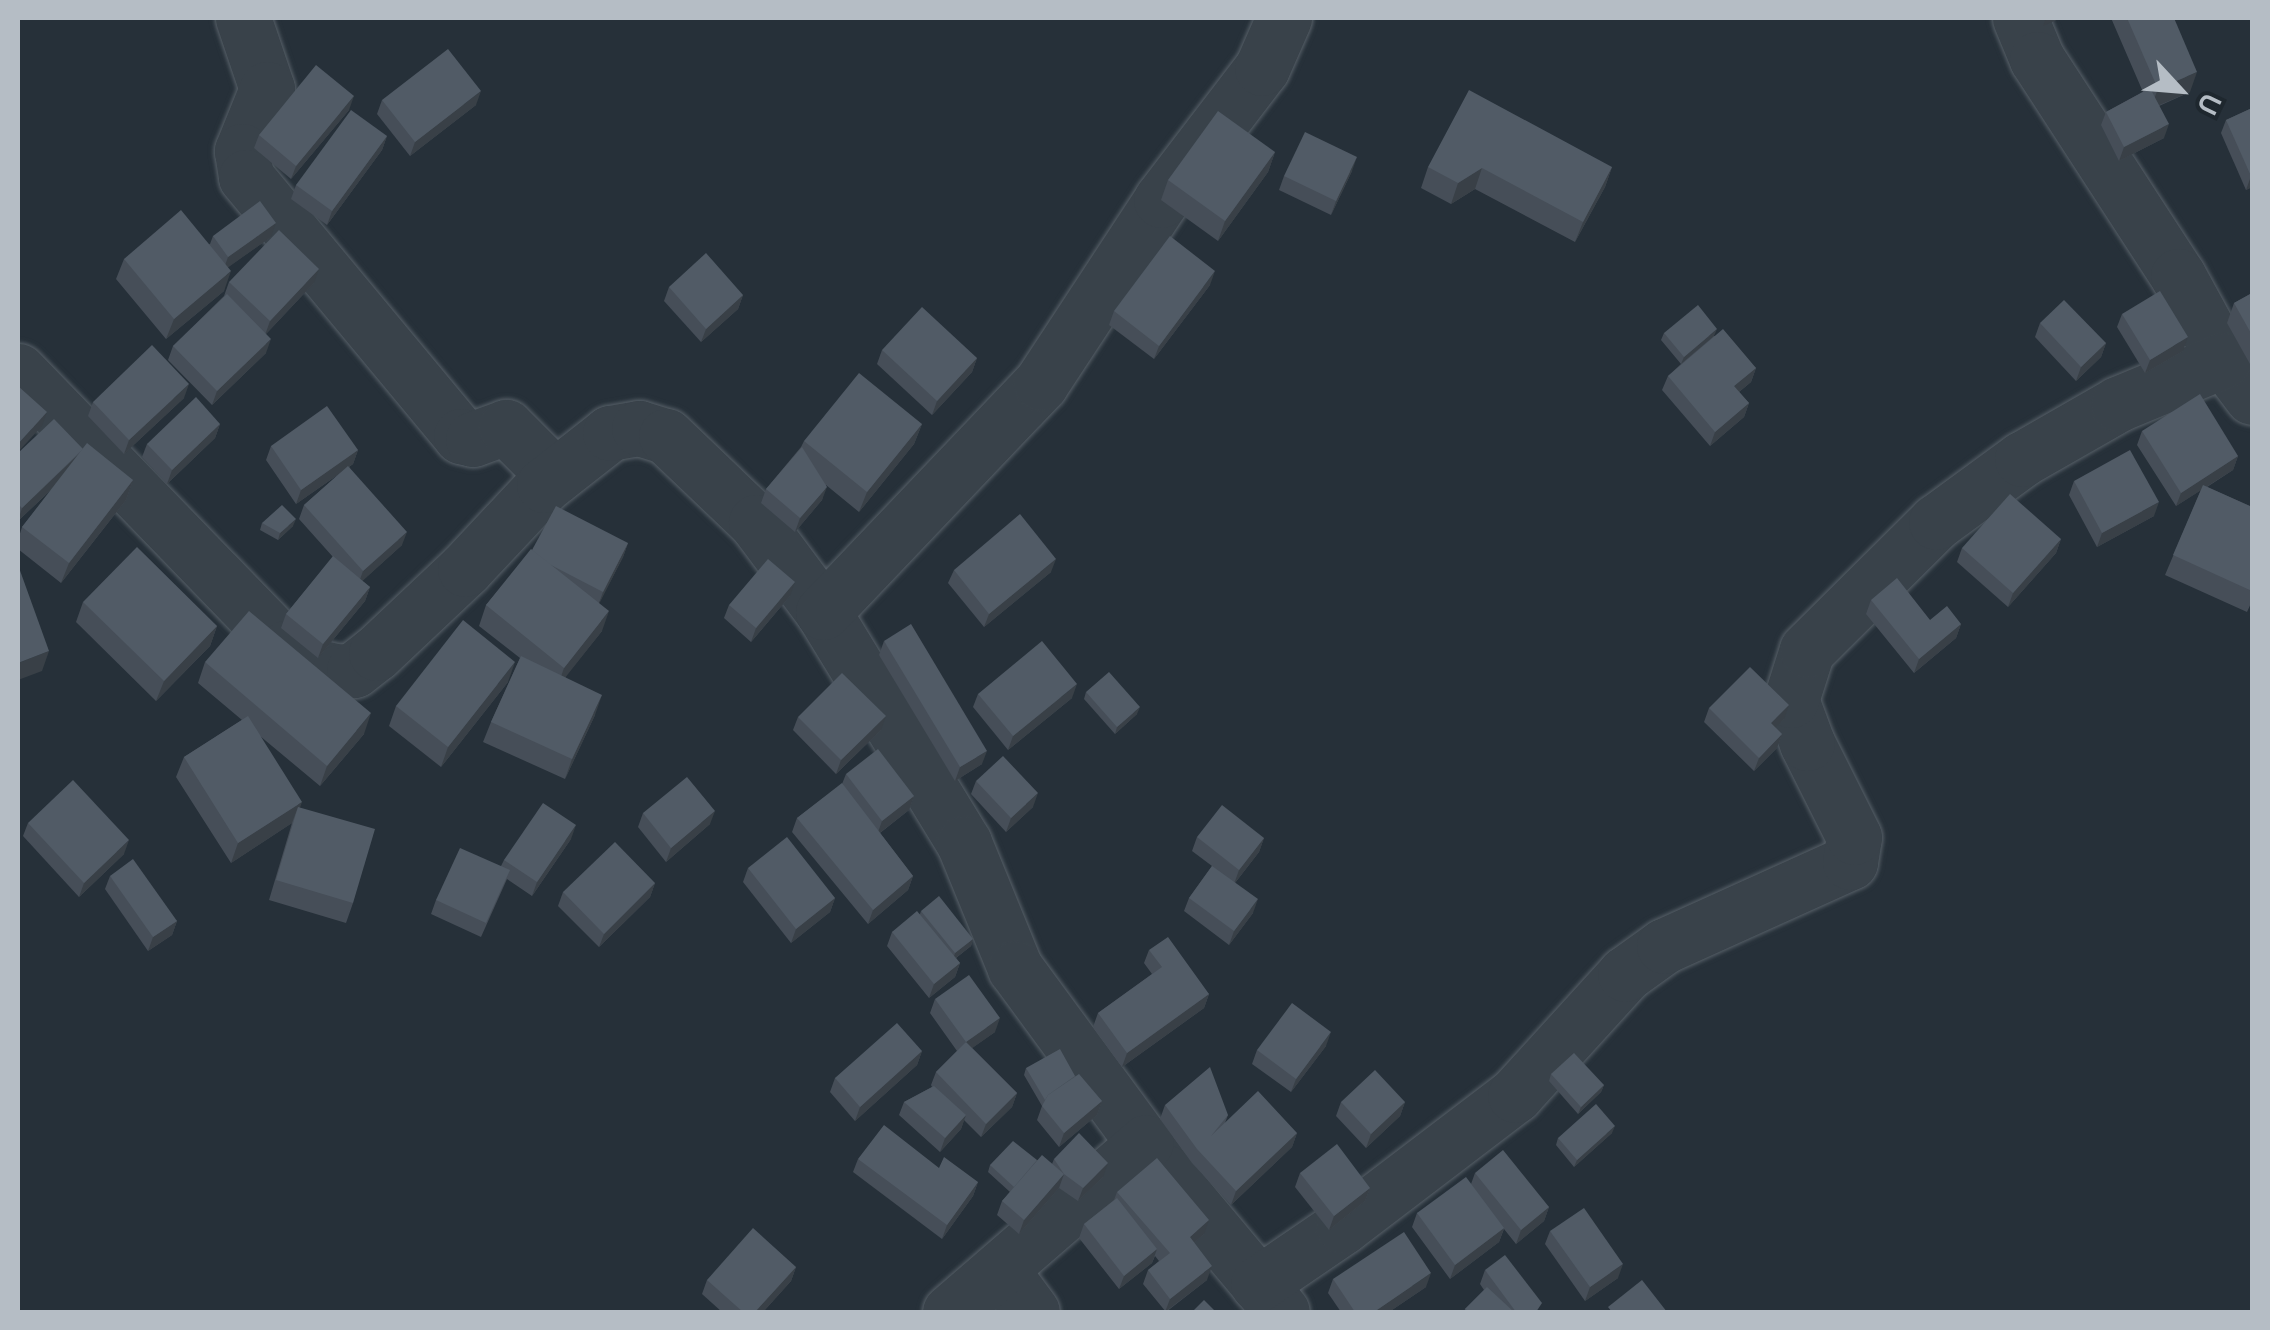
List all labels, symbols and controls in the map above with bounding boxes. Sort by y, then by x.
north arrow [2130,40,2230,140]
text: U [2186,86,2228,120]

